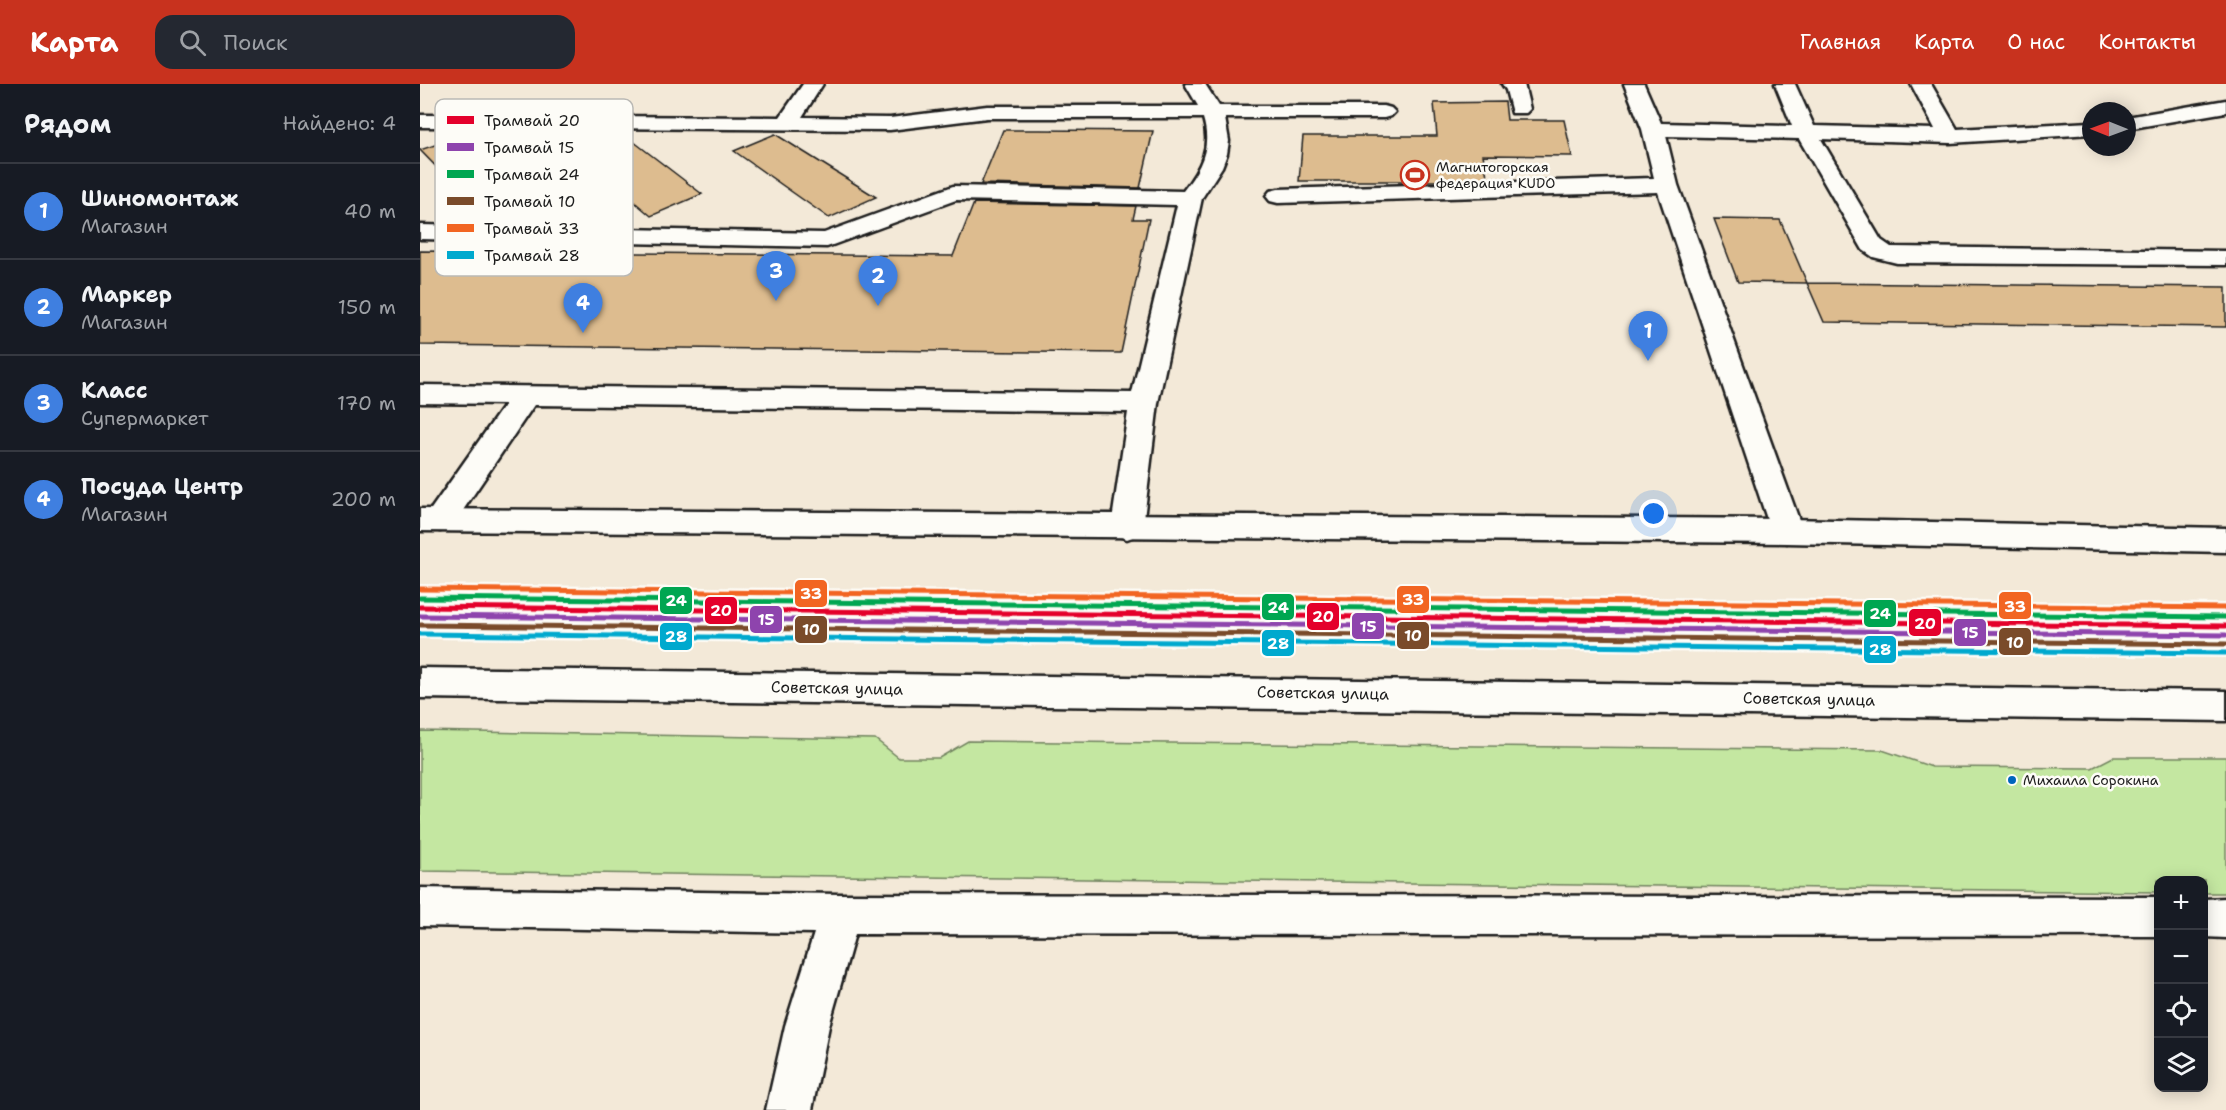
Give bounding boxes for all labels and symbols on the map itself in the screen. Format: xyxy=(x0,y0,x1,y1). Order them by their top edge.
legend xyxy=(435,99,633,276)
north arrow xyxy=(2082,102,2136,156)
text: Трамвай 20 xyxy=(484,110,580,131)
text: Трамвай 15 xyxy=(484,137,574,158)
place label: Магнитогорская федерация KUDO xyxy=(1436,158,1555,192)
sports icon: Магнитогорская федерация KUDO xyxy=(1399,159,1431,191)
text: Трамвай 24 xyxy=(484,164,579,185)
text: Трамвай 10 xyxy=(484,191,576,212)
text: Трамвай 33 xyxy=(484,218,580,239)
text: Трамвай 28 xyxy=(484,245,580,266)
pin: 3 xyxy=(756,252,796,301)
pin: 2 xyxy=(858,256,898,306)
pin: 4 xyxy=(564,284,602,333)
pin: 1 xyxy=(1628,312,1668,361)
your location xyxy=(1639,499,1668,528)
line badge: 33 xyxy=(794,579,828,608)
text: 33 xyxy=(800,583,822,604)
line badge: 33 xyxy=(1396,585,1430,614)
line badge: 24 xyxy=(659,586,693,615)
text: 33 xyxy=(1402,589,1424,610)
text: 24 xyxy=(665,590,687,611)
line badge: 33 xyxy=(1998,591,2032,620)
line badge: 24 xyxy=(1261,593,1295,621)
line badge: 20 xyxy=(704,596,738,625)
text: 33 xyxy=(2004,596,2026,617)
text: 24 xyxy=(1267,597,1289,618)
line badge: 24 xyxy=(1863,599,1897,628)
text: 20 xyxy=(710,600,732,621)
line badge: 20 xyxy=(1306,602,1340,631)
text: 24 xyxy=(1869,603,1891,624)
line badge: 15 xyxy=(749,605,783,634)
text: 20 xyxy=(1312,606,1334,627)
line badge: 20 xyxy=(1908,608,1942,637)
text: 15 xyxy=(757,609,775,630)
line badge: 15 xyxy=(1351,612,1385,640)
text: 20 xyxy=(1914,613,1936,634)
line badge: 10 xyxy=(794,615,828,644)
text: 15 xyxy=(1359,616,1377,637)
line badge: 15 xyxy=(1953,618,1987,647)
text: 10 xyxy=(802,619,820,640)
line badge: 10 xyxy=(1396,621,1430,650)
line badge: 28 xyxy=(659,622,693,651)
text: 15 xyxy=(1961,622,1979,643)
text: 10 xyxy=(1404,625,1422,646)
text: 28 xyxy=(665,626,687,647)
line badge: 10 xyxy=(1998,627,2032,656)
line badge: 28 xyxy=(1261,629,1295,657)
text: 10 xyxy=(2006,632,2024,653)
text: 28 xyxy=(1267,633,1289,654)
line badge: 28 xyxy=(1863,635,1897,664)
text: 28 xyxy=(1869,639,1891,660)
street label: Советская улица xyxy=(771,676,903,700)
street label: Советская улица xyxy=(1257,681,1389,705)
street label: Советская улица xyxy=(1743,687,1875,711)
place label: Михаила Сорокина xyxy=(2023,771,2159,789)
marker: Михаила Сорокина xyxy=(2006,774,2018,786)

